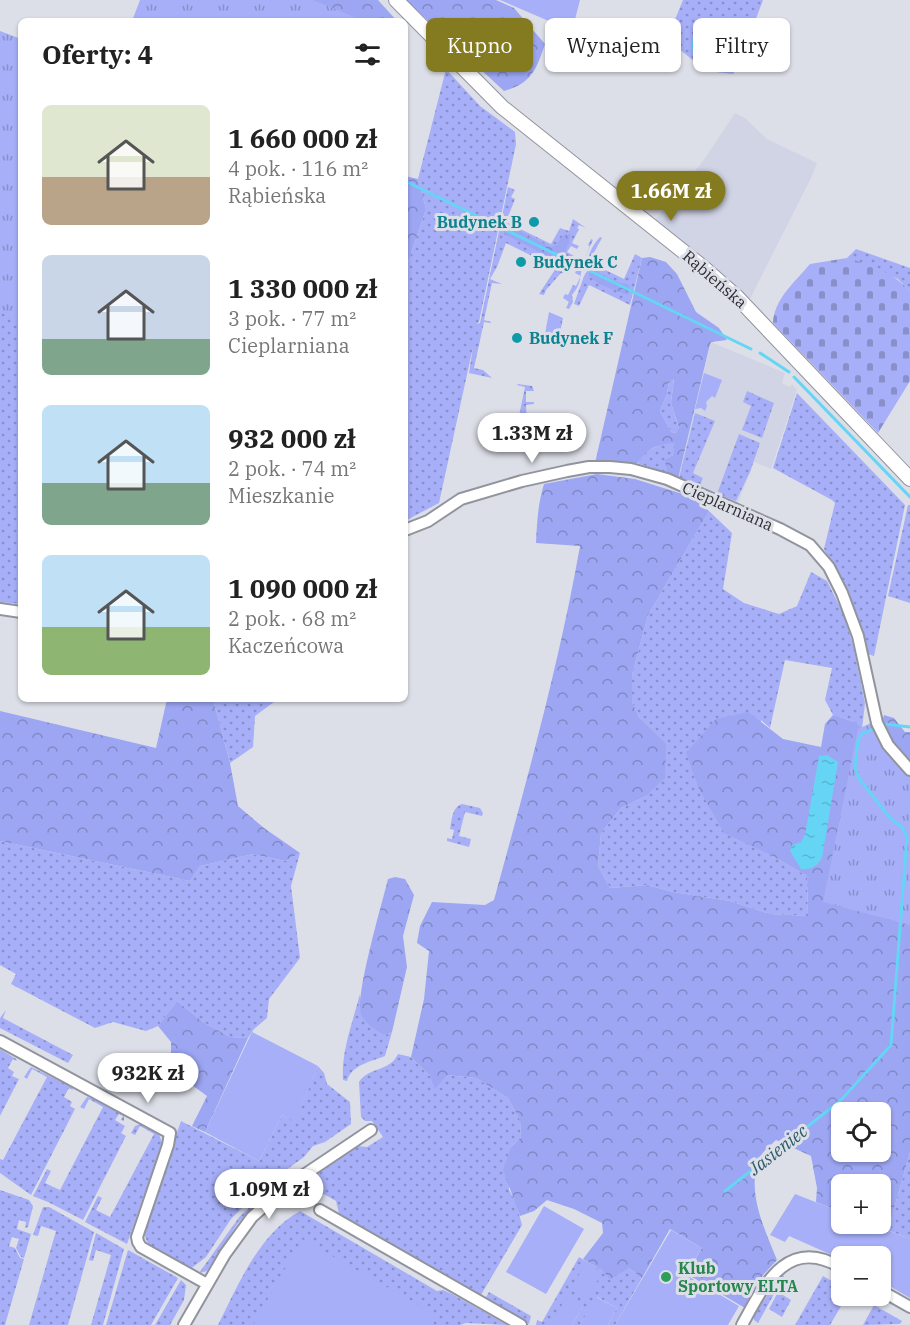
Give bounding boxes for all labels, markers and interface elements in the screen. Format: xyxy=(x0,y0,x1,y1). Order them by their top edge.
chip: Kupno xyxy=(426,18,533,72)
chip: Wynajem xyxy=(545,18,681,72)
chip: Filtry xyxy=(693,18,790,72)
text: Oferty: 4 xyxy=(42,37,153,71)
icon: filters xyxy=(351,38,384,71)
text: 1 660 000 zł xyxy=(228,121,377,155)
icon: home xyxy=(90,129,162,201)
text: 4 pok. · 116 m² xyxy=(228,155,368,182)
pin: 1.66M zł xyxy=(609,171,733,222)
text: 1.66M zł xyxy=(630,177,712,204)
text: Rąbieńska xyxy=(228,182,326,209)
place label: Budynek B xyxy=(437,212,522,232)
marker: Budynek B xyxy=(527,215,541,229)
street label: Rąbieńska xyxy=(679,246,751,313)
place label: Budynek C xyxy=(533,252,618,272)
marker: Budynek C xyxy=(514,255,528,269)
text: 1 330 000 zł xyxy=(228,271,377,305)
icon: home xyxy=(90,279,162,351)
text: 3 pok. · 77 m² xyxy=(228,305,356,332)
place label: Budynek F xyxy=(529,328,613,348)
marker: Budynek F xyxy=(510,331,524,345)
text: Cieplarniana xyxy=(228,332,350,359)
pin: 1.33M zł xyxy=(470,413,594,464)
text: 1.33M zł xyxy=(491,419,573,446)
text: 932 000 zł xyxy=(228,421,356,455)
icon: home xyxy=(90,429,162,501)
text: 2 pok. · 74 m² xyxy=(228,455,356,482)
street label: Cieplarniana xyxy=(679,477,777,535)
text: Mieszkanie xyxy=(228,482,334,509)
text: 1 090 000 zł xyxy=(228,571,377,605)
icon: home xyxy=(90,579,162,651)
text: 2 pok. · 68 m² xyxy=(228,605,356,632)
text: Kaczeńcowa xyxy=(228,632,344,659)
pin: 932K zł xyxy=(93,1053,203,1104)
text: 932K zł xyxy=(112,1059,184,1086)
map controls xyxy=(831,1102,891,1306)
button: locate xyxy=(831,1102,891,1162)
water label: Jasieniec xyxy=(743,1119,812,1181)
pin: 1.09M zł xyxy=(207,1169,331,1220)
button: + xyxy=(831,1174,891,1234)
text: 1.09M zł xyxy=(228,1175,310,1202)
button: − xyxy=(831,1246,891,1306)
place label: Klub Sportowy ELTA xyxy=(678,1258,798,1296)
marker: Klub Sportowy ELTA xyxy=(659,1270,673,1284)

